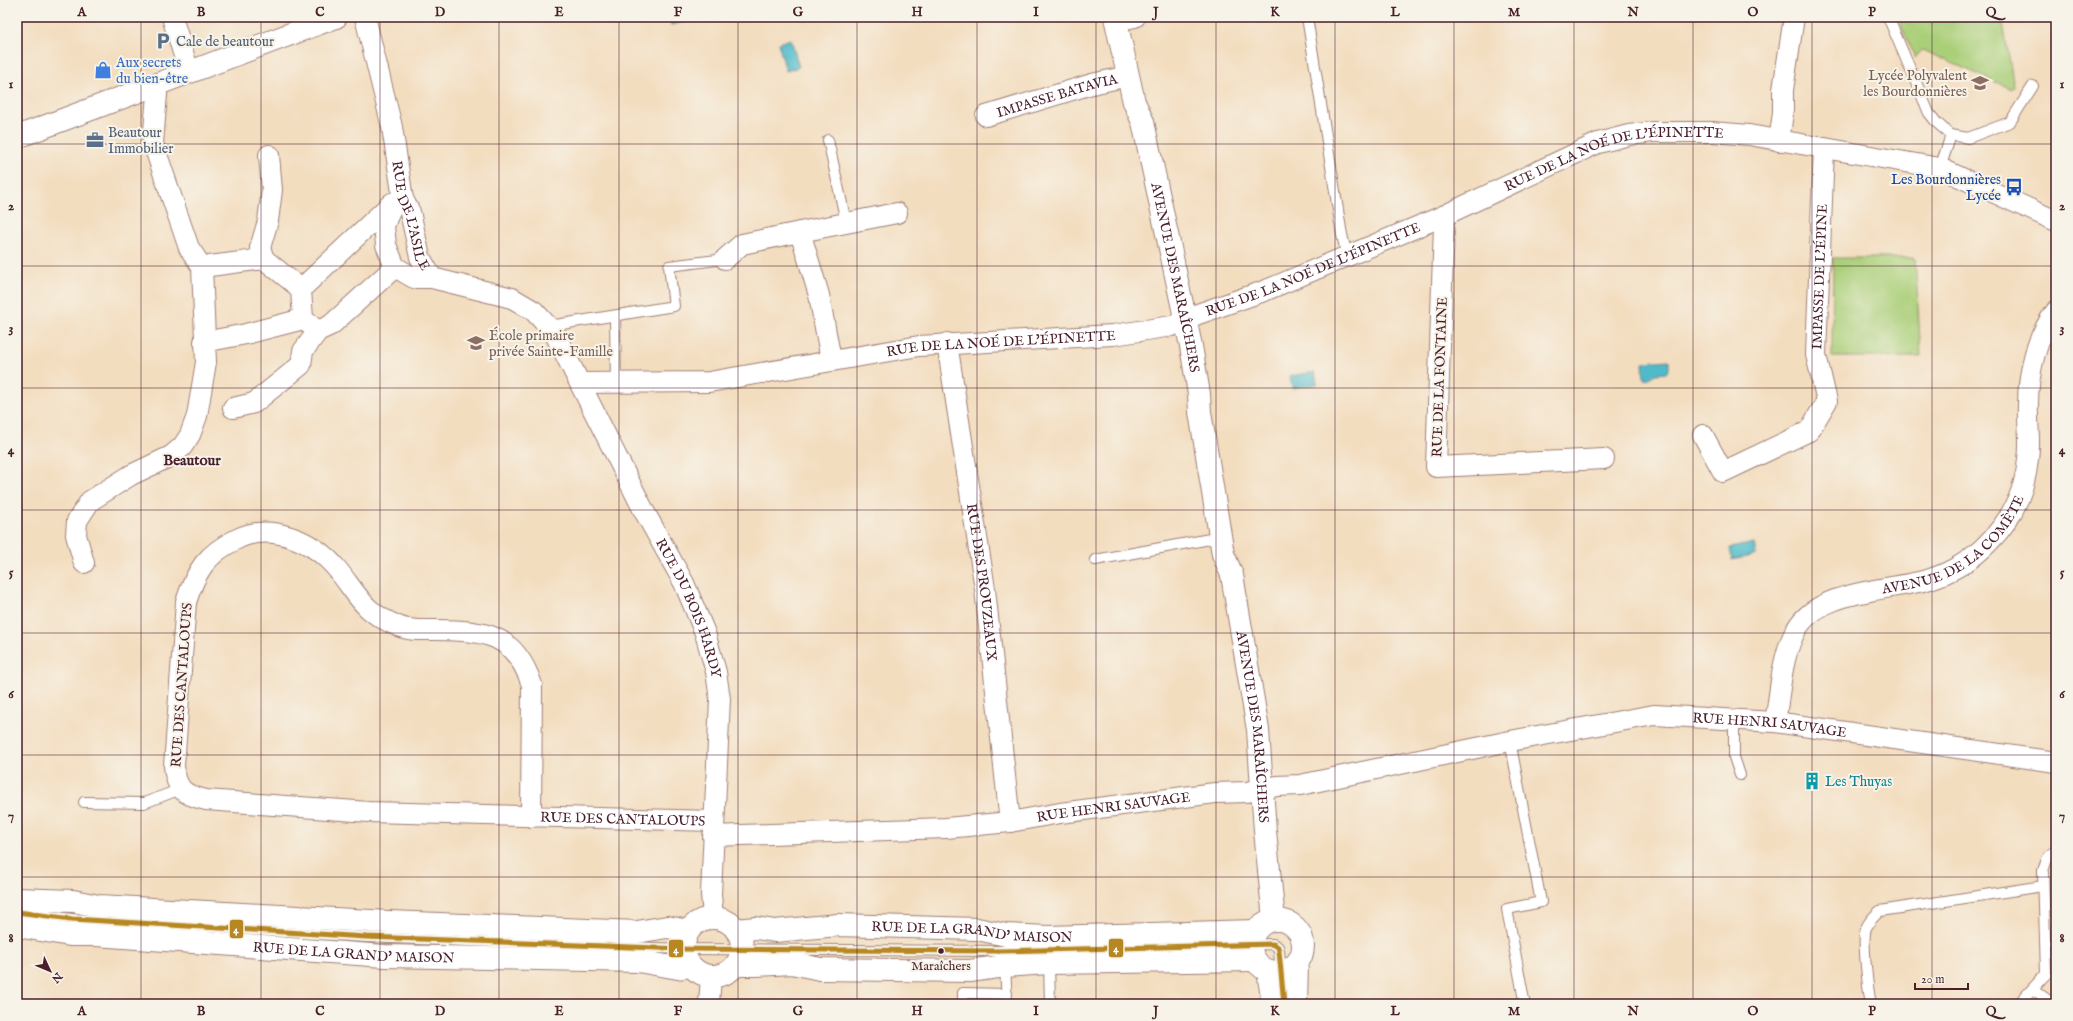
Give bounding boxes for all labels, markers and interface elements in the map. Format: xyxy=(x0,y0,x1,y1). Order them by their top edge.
text: A xyxy=(77,4,88,21)
text: B xyxy=(197,4,206,21)
text: C xyxy=(315,4,325,21)
text: D xyxy=(435,4,446,21)
text: E xyxy=(554,4,564,21)
text: F xyxy=(674,4,683,21)
text: G xyxy=(793,4,804,21)
text: H xyxy=(911,4,923,21)
text: I xyxy=(1033,4,1039,21)
text: J xyxy=(1151,4,1159,21)
text: K xyxy=(1270,4,1280,21)
text: L xyxy=(1389,4,1400,21)
text: M xyxy=(1508,4,1521,21)
text: N xyxy=(1626,4,1639,21)
text: O xyxy=(1748,4,1759,21)
text: P xyxy=(1868,4,1876,21)
text: Q xyxy=(1986,4,2006,21)
parking icon: Cale de beautour xyxy=(153,31,173,51)
place label: Cale de beautour xyxy=(176,33,274,51)
place label: Aux secrets du bien-être xyxy=(115,54,189,88)
shop icon: Aux secrets du bien-être xyxy=(93,60,113,80)
place label: Lycée Polyvalent les Bourdonnières xyxy=(1863,67,1967,101)
street label: IMPASSE BATAVIA xyxy=(995,70,1120,122)
school or university icon: Lycée Polyvalent les Bourdonnières xyxy=(1970,73,1990,93)
text: 1 xyxy=(9,76,14,93)
text: 1 xyxy=(2060,76,2065,93)
street label: RUE DE LA NOÉ DE L'ÉPINETTE xyxy=(1501,122,1725,196)
place label: Beautour Immobilier xyxy=(108,124,173,158)
office icon: Beautour Immobilier xyxy=(85,130,105,150)
street label: RUE DE L'ASILE xyxy=(387,159,434,274)
place label: Les Bourdonnières Lycée xyxy=(1891,171,2002,205)
bus stop icon: Les Bourdonnières Lycée xyxy=(2004,177,2024,197)
street label: AVENUE DES MARAÎCHERS xyxy=(1146,180,1203,374)
text: 2 xyxy=(8,198,14,215)
text: 2 xyxy=(2059,198,2065,215)
street label: IMPASSE DE L'ÉPINE xyxy=(1808,203,1832,350)
street label: RUE DE LA NOÉ DE L'ÉPINETTE xyxy=(1203,218,1423,321)
street label: RUE DE LA FONTAINE xyxy=(1428,296,1452,458)
text: 3 xyxy=(9,320,14,337)
text: 3 xyxy=(2060,320,2065,337)
place label: École primaire privée Sainte-Famille xyxy=(489,326,613,361)
street label: RUE DE LA NOÉ DE L'ÉPINETTE xyxy=(885,327,1116,361)
school or university icon: École primaire privée Sainte-Famille xyxy=(466,333,486,353)
text: 4 xyxy=(8,442,15,459)
text: 4 xyxy=(2059,442,2066,459)
district label: Beautour xyxy=(163,451,221,470)
street label: AVENUE DE LA COMÈTE xyxy=(1880,492,2029,599)
street label: RUE DES PROUZEAUX xyxy=(962,502,1001,663)
street label: RUE DU BOIS HARDY xyxy=(651,535,725,680)
text: 5 xyxy=(9,564,14,581)
text: 5 xyxy=(2060,564,2065,581)
street label: RUE DES CANTALOUPS xyxy=(167,602,197,768)
street label: AVENUE DES MARAÎCHERS xyxy=(1231,629,1272,824)
text: 6 xyxy=(8,686,14,703)
text: 6 xyxy=(2059,686,2065,703)
street label: RUE HENRI SAUVAGE xyxy=(1692,709,1848,742)
building icon: Les Thuyas xyxy=(1802,771,1822,791)
place label: Les Thuyas xyxy=(1825,773,1892,791)
street label: RUE HENRI SAUVAGE xyxy=(1035,788,1192,827)
text: 7 xyxy=(8,808,14,825)
street label: RUE DES CANTALOUPS xyxy=(540,808,706,831)
text: 7 xyxy=(2059,808,2065,825)
street label: RUE DE LA GRAND' MAISON xyxy=(871,918,1073,947)
line badge: 4 xyxy=(229,919,244,939)
text: 4 xyxy=(232,923,239,937)
text: 8 xyxy=(8,930,14,947)
text: 8 xyxy=(2059,930,2065,947)
street label: RUE DE LA GRAND' MAISON xyxy=(252,938,455,967)
line badge: 4 xyxy=(1108,938,1124,958)
line badge: 4 xyxy=(668,939,684,958)
text: 4 xyxy=(1112,942,1119,956)
text: 4 xyxy=(672,943,679,957)
marker: Maraîchers xyxy=(936,946,946,956)
north arrow xyxy=(30,951,70,991)
place label: Maraîchers xyxy=(911,958,971,975)
scale bar xyxy=(1915,965,1968,991)
text: N xyxy=(48,968,66,986)
text: 20 m xyxy=(1921,972,1944,987)
text: A xyxy=(77,1003,88,1020)
text: B xyxy=(197,1003,206,1020)
text: C xyxy=(315,1003,325,1020)
text: D xyxy=(435,1003,446,1020)
text: E xyxy=(554,1003,564,1020)
text: F xyxy=(674,1003,683,1020)
text: G xyxy=(793,1003,804,1020)
text: H xyxy=(911,1003,923,1020)
text: I xyxy=(1033,1003,1039,1020)
text: J xyxy=(1151,1003,1159,1020)
text: K xyxy=(1270,1003,1280,1020)
text: L xyxy=(1389,1003,1400,1020)
text: M xyxy=(1508,1003,1521,1020)
text: N xyxy=(1626,1003,1639,1020)
text: O xyxy=(1748,1003,1759,1020)
text: P xyxy=(1868,1003,1876,1020)
text: Q xyxy=(1986,1003,2006,1020)

